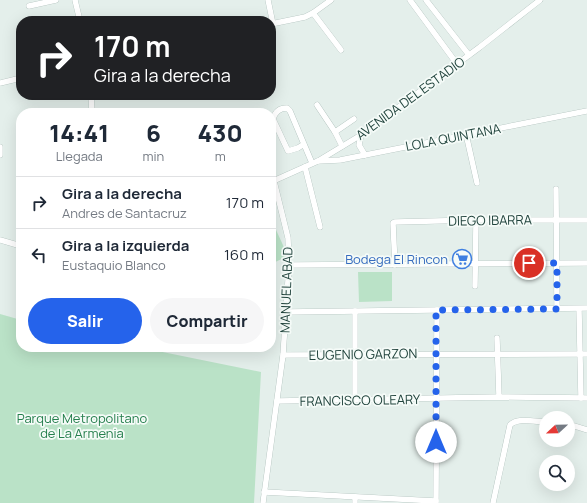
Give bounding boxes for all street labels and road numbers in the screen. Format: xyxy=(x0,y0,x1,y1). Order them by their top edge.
street label: AVENIDA DEL ESTADIO xyxy=(352,52,469,144)
street label: LOLA QUINTANA xyxy=(404,119,502,155)
street label: DIEGO IBARRA xyxy=(448,210,532,230)
street label: MANUEL ABAD xyxy=(275,246,297,333)
street label: EUGENIO GARZON xyxy=(309,344,417,364)
street label: FRANCISCO OLEARY xyxy=(300,390,421,410)

